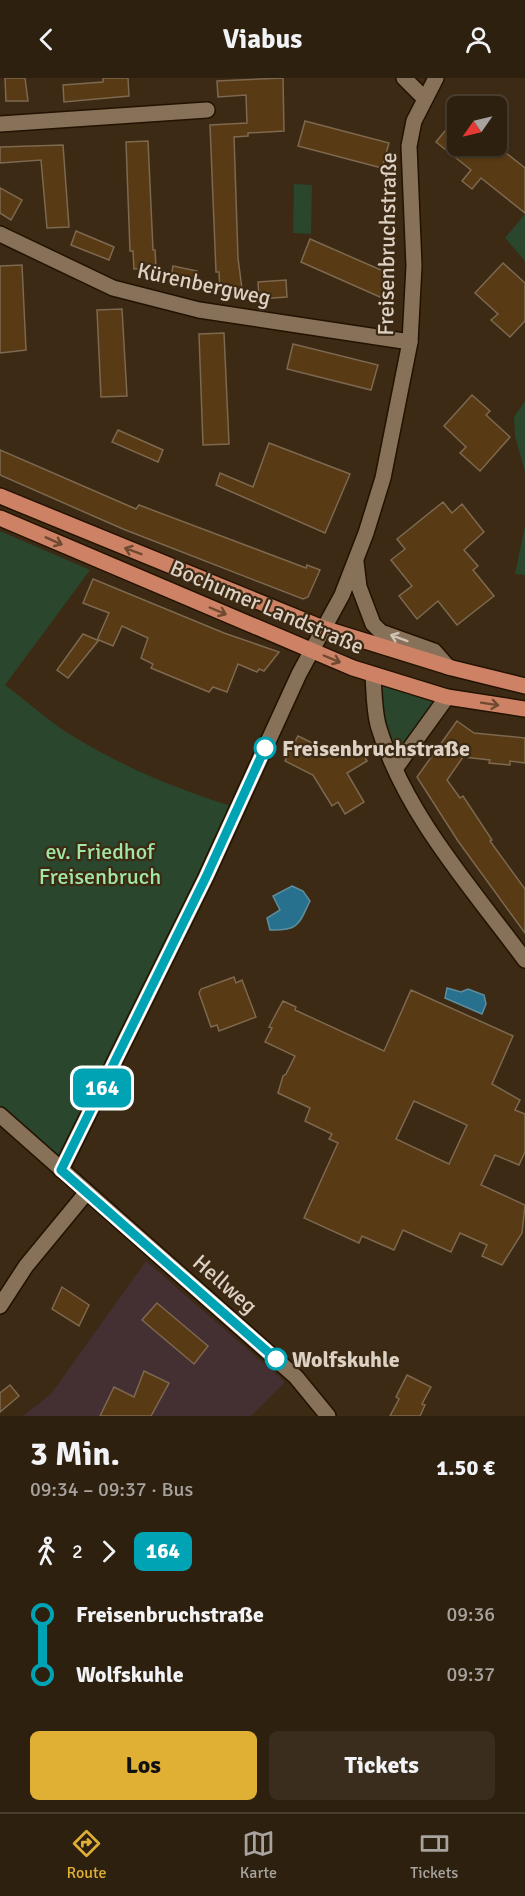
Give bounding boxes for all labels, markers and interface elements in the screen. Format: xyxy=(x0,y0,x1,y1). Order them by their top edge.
icon: back xyxy=(30,23,63,56)
text: Viabus xyxy=(223,23,302,56)
icon: person xyxy=(462,23,495,56)
north arrow xyxy=(447,96,507,156)
map controls xyxy=(447,96,507,156)
street label: Freisenbruchstraße xyxy=(372,152,402,336)
street label: Kürenbergweg xyxy=(135,257,273,311)
one-way arrow xyxy=(44,536,62,547)
one-way arrow xyxy=(124,545,142,556)
street label: Bochumer Landstraße xyxy=(166,554,368,660)
one-way arrow xyxy=(208,606,227,617)
one-way arrow xyxy=(390,632,409,643)
one-way arrow xyxy=(322,654,341,665)
one-way arrow xyxy=(480,698,500,709)
place label: Freisenbruchstraße xyxy=(282,735,470,762)
marker: Freisenbruchstraße xyxy=(254,737,276,759)
park label: ev. Friedhof Freisenbruch xyxy=(39,838,161,890)
line badge: 164 xyxy=(68,1068,136,1108)
text: 164 xyxy=(85,1075,119,1101)
street label: Hellweg xyxy=(187,1249,263,1319)
place label: Wolfskuhle xyxy=(292,1346,400,1373)
marker: Wolfskuhle xyxy=(265,1348,287,1370)
text: 3 Min. xyxy=(30,1434,120,1475)
text: 1.50 € xyxy=(436,1454,495,1481)
text: 09:34 – 09:37 · Bus xyxy=(30,1477,193,1502)
icon: walk xyxy=(30,1535,63,1568)
icon: forward xyxy=(92,1535,125,1568)
text: 164 xyxy=(146,1538,180,1564)
text: 2 xyxy=(72,1539,83,1564)
text: Freisenbruchstraße xyxy=(76,1601,264,1628)
text: 09:36 xyxy=(446,1602,495,1627)
text: Wolfskuhle xyxy=(76,1661,184,1688)
text: 09:37 xyxy=(446,1662,495,1687)
button: Los xyxy=(30,1731,257,1800)
button: Tickets xyxy=(269,1731,495,1800)
tab: Route xyxy=(67,1827,107,1883)
tab: Karte xyxy=(240,1827,277,1883)
tab: Tickets xyxy=(410,1827,458,1883)

